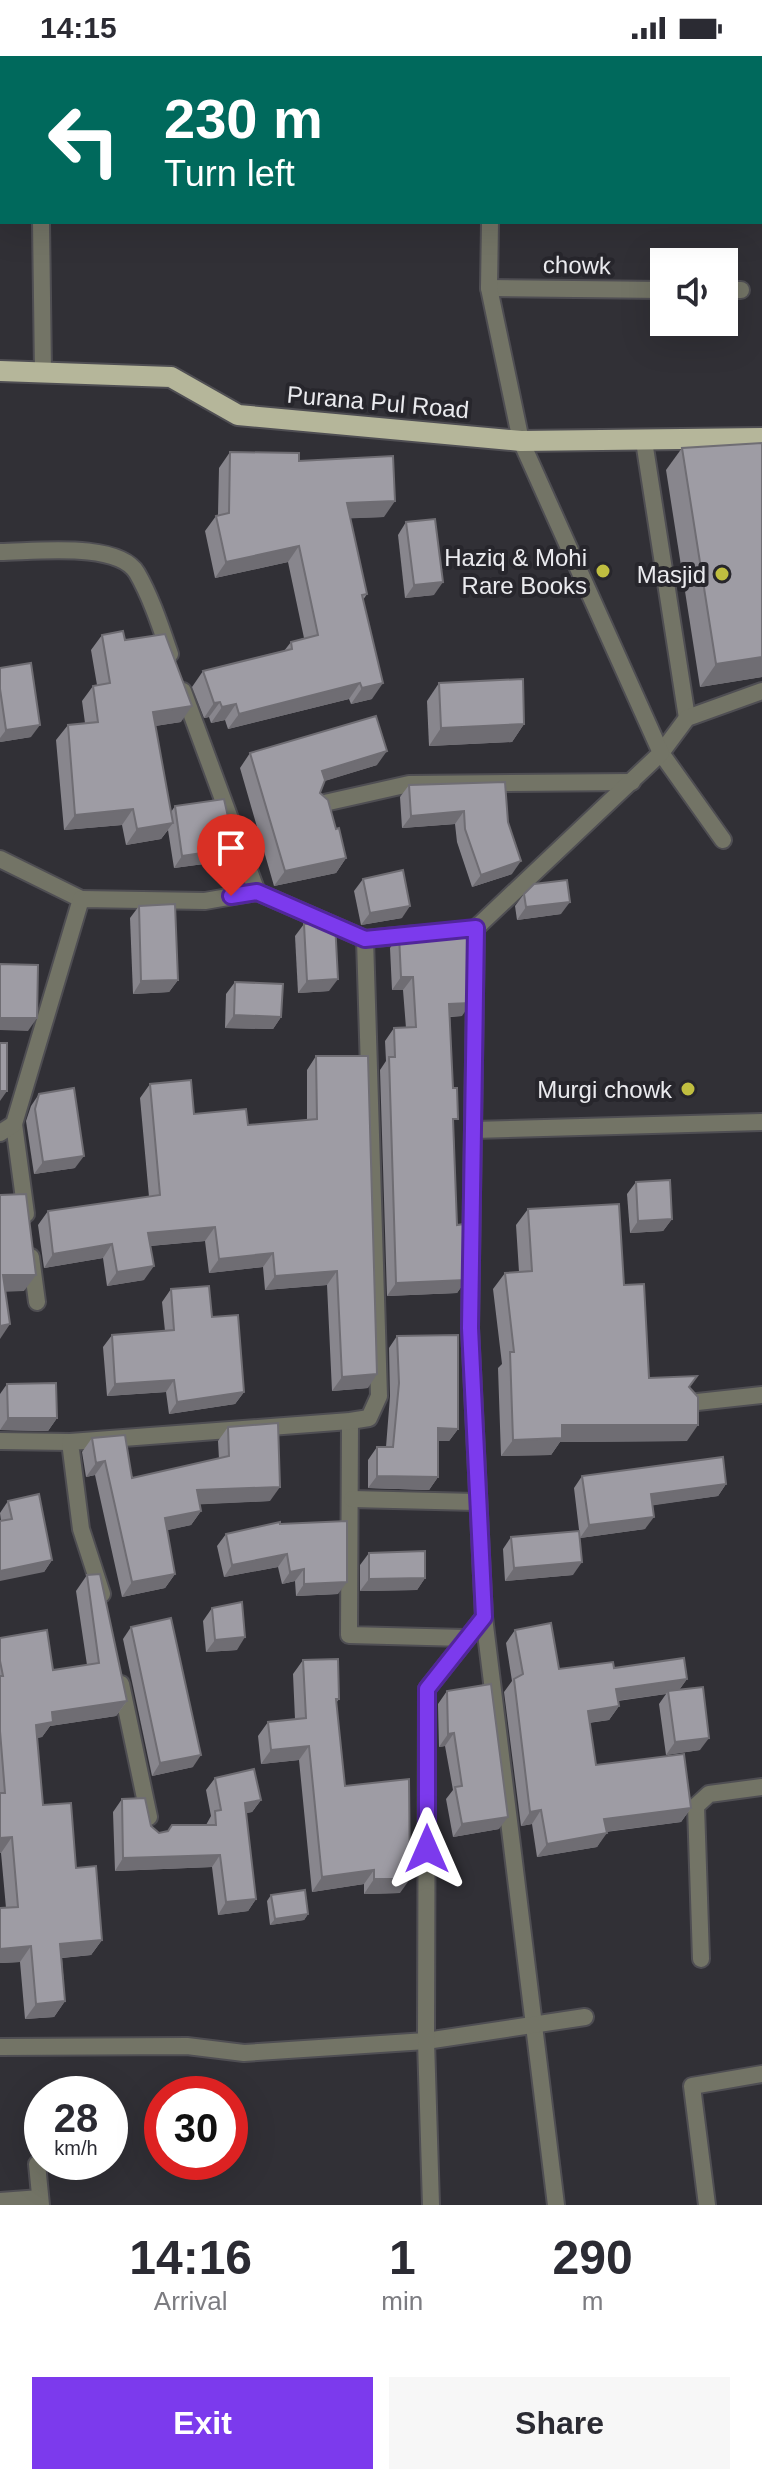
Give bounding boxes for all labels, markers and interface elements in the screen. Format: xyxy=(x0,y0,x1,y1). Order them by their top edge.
text: 14:15 xyxy=(40,11,117,44)
text: 230 m xyxy=(164,87,323,150)
icon: left xyxy=(32,88,136,192)
text: Turn left xyxy=(164,153,295,194)
map controls xyxy=(650,248,738,336)
button: sound xyxy=(650,248,738,336)
street label: chowk xyxy=(543,251,612,279)
street label: Purana Pul Road xyxy=(286,381,470,423)
place label: Haziq & Mohi Rare Books xyxy=(444,544,587,599)
place label: Masjid xyxy=(637,561,706,588)
marker: Haziq & Mohi Rare Books xyxy=(594,562,612,580)
marker: Masjid xyxy=(713,565,731,583)
pin xyxy=(197,814,265,896)
icon: arrive xyxy=(209,826,253,870)
place label: Murgi chowk xyxy=(537,1076,673,1103)
marker: Murgi chowk xyxy=(679,1080,697,1098)
position arrow xyxy=(385,1807,469,1891)
speed limit sign: 30 xyxy=(144,2076,248,2180)
text: 28 xyxy=(54,2096,98,2140)
text: km/h xyxy=(54,2137,98,2159)
text: 14:16 xyxy=(129,2231,252,2284)
text: 1 xyxy=(389,2231,416,2284)
text: 290 xyxy=(553,2231,633,2284)
text: Arrival xyxy=(154,2286,228,2316)
text: min xyxy=(381,2286,423,2316)
text: m xyxy=(582,2286,603,2316)
button: Exit xyxy=(32,2377,373,2469)
button: Share xyxy=(389,2377,730,2469)

